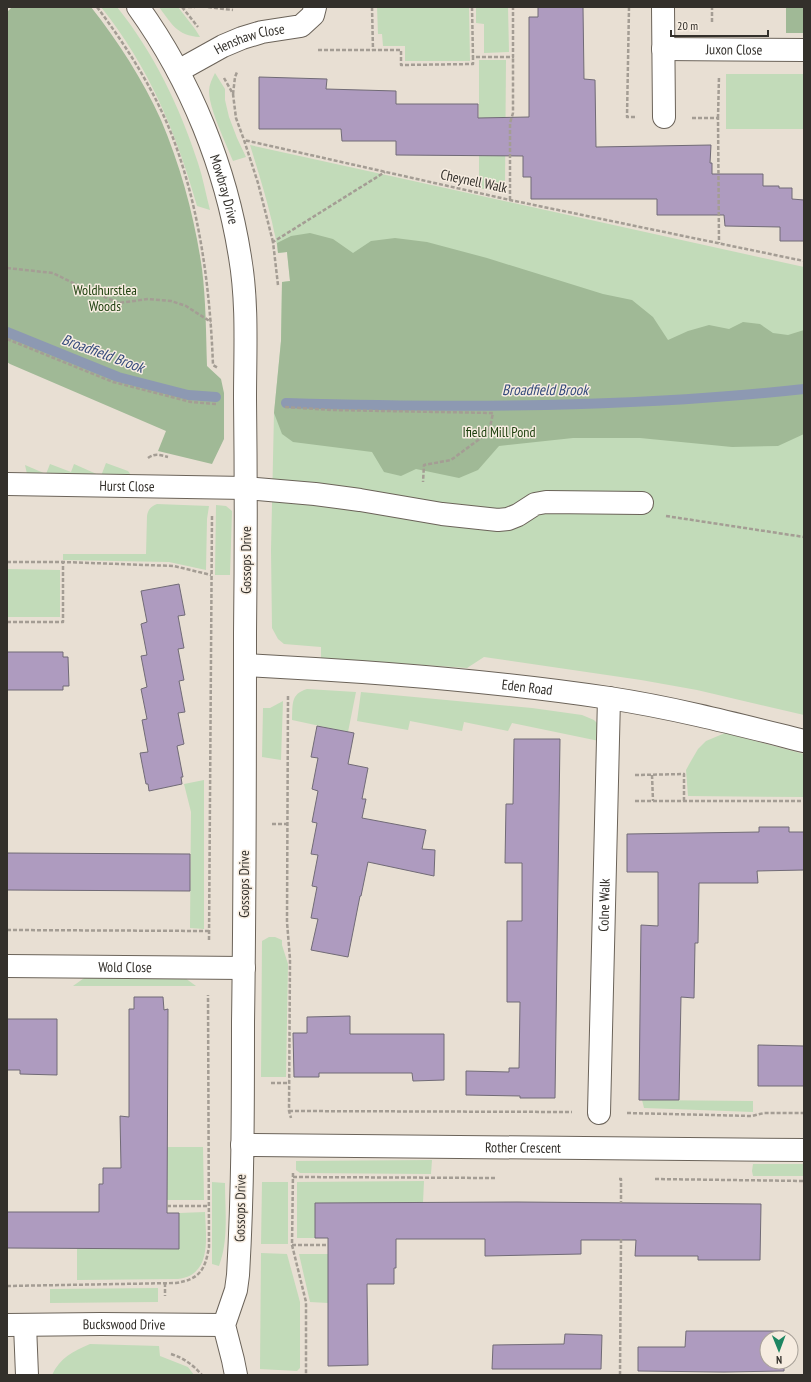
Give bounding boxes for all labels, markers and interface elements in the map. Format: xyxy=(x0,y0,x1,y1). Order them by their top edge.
scale bar xyxy=(671,12,768,38)
text: 20 m xyxy=(677,18,698,33)
street label: Henshaw Close xyxy=(211,20,286,58)
street label: Juxon Close xyxy=(705,40,762,59)
street label: Mowbray Drive xyxy=(206,152,243,226)
street label: Cheynell Walk xyxy=(439,165,510,197)
park label: Woldhurstlea Woods xyxy=(73,281,137,315)
water label: Broadfield Brook xyxy=(59,329,149,377)
water label: Broadfield Brook xyxy=(502,380,590,399)
park label: Ifield Mill Pond xyxy=(462,423,536,441)
street label: Hurst Close xyxy=(99,477,155,495)
street label: Gossops Drive xyxy=(237,526,255,594)
street label: Eden Road xyxy=(501,675,553,699)
street label: Gossops Drive xyxy=(235,850,253,918)
street label: Colne Walk xyxy=(594,878,614,932)
street label: Wold Close xyxy=(98,958,152,976)
street label: Rother Crescent xyxy=(485,1138,561,1157)
street label: Gossops Drive xyxy=(230,1174,250,1242)
street label: Buckswood Drive xyxy=(83,1315,166,1334)
north arrow xyxy=(759,1330,799,1370)
text: N xyxy=(776,1353,782,1367)

